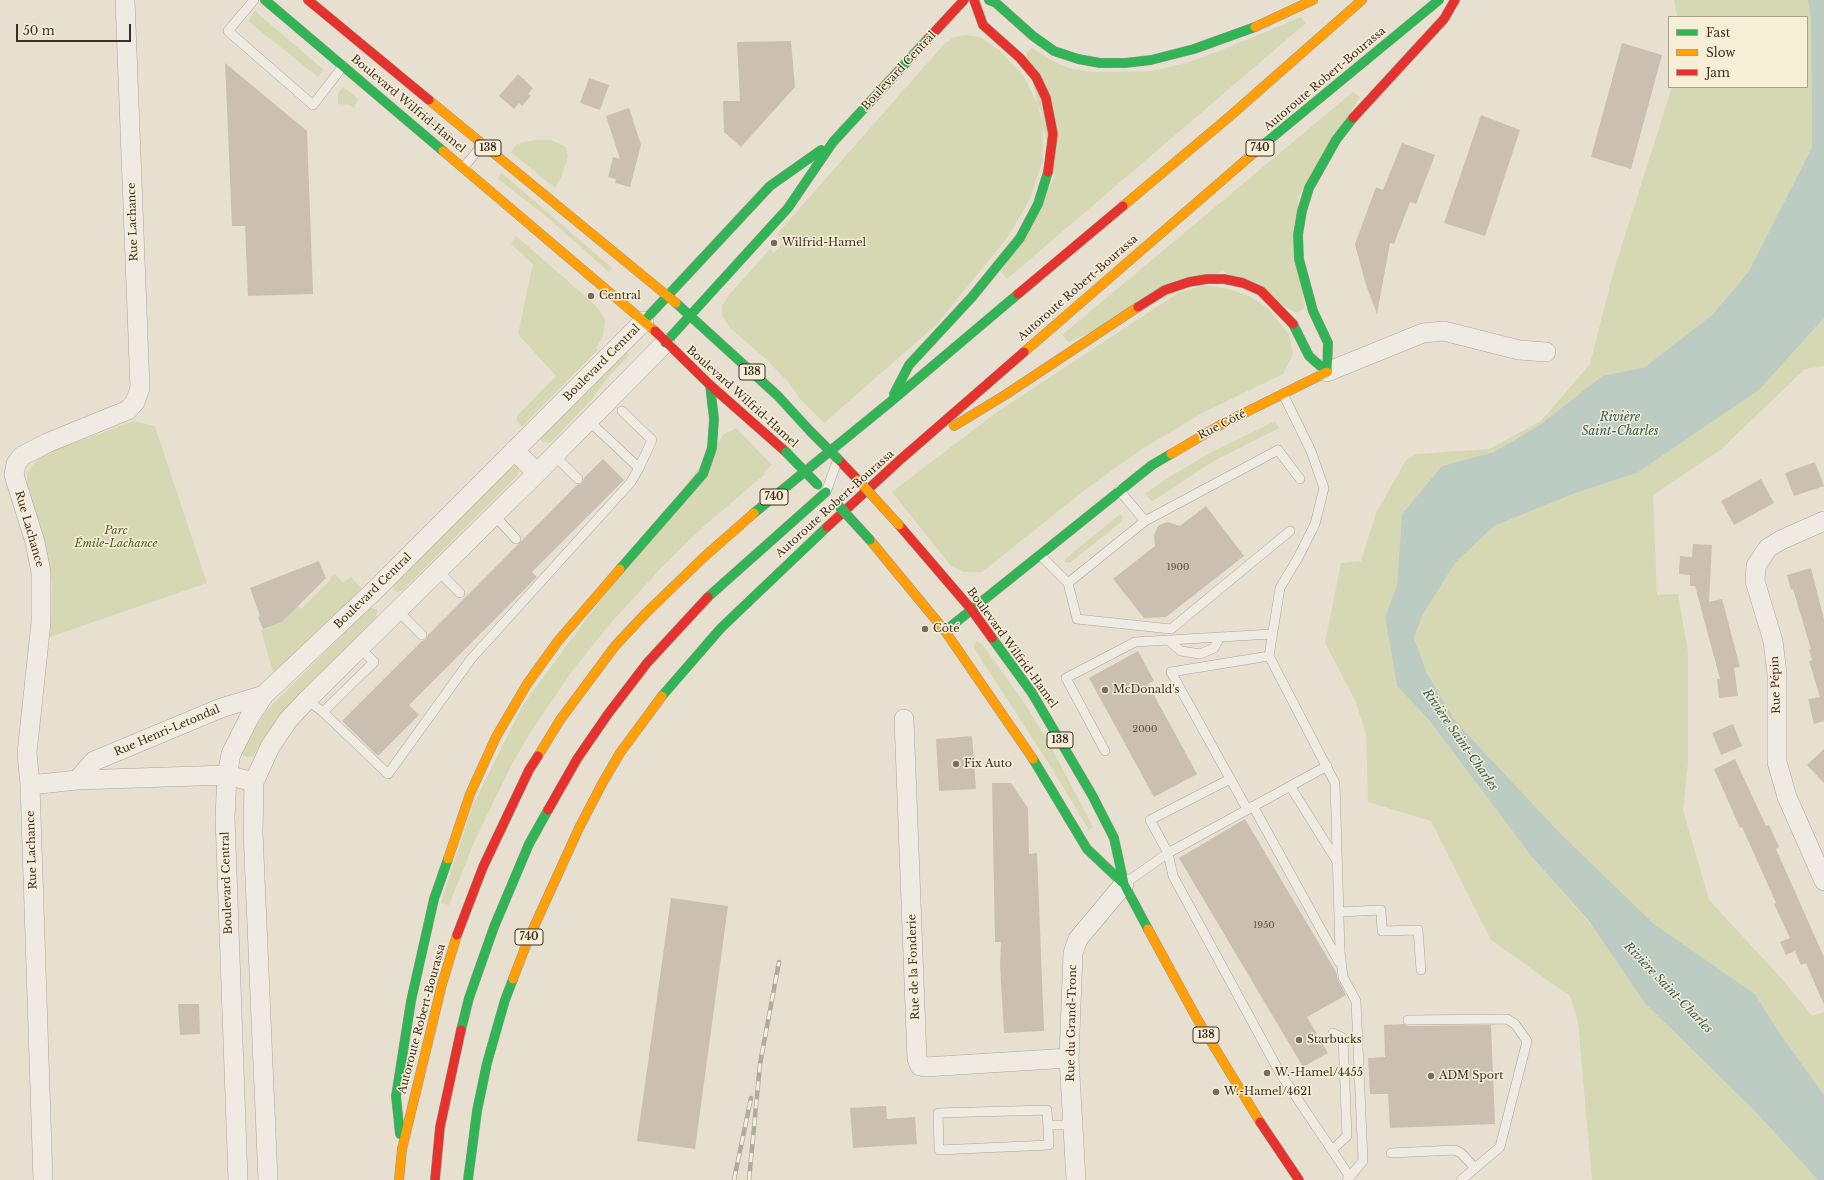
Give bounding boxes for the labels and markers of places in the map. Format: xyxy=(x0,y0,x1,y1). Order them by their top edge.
place label: Wilfrid-Hamel xyxy=(782,236,866,250)
marker: Wilfrid-Hamel xyxy=(769,238,779,248)
place label: Central xyxy=(599,289,641,303)
marker: Central xyxy=(586,291,596,301)
place label: Côté xyxy=(933,622,959,636)
marker: Côté xyxy=(920,624,930,634)
place label: McDonald's xyxy=(1113,683,1179,697)
marker: McDonald's xyxy=(1100,685,1110,695)
place label: Fix Auto xyxy=(964,757,1012,771)
marker: Fix Auto xyxy=(951,759,961,769)
place label: Starbucks xyxy=(1307,1033,1362,1047)
marker: Starbucks xyxy=(1294,1035,1304,1045)
place label: W.-Hamel/4455 xyxy=(1275,1066,1363,1080)
marker: W.-Hamel/4455 xyxy=(1262,1068,1272,1078)
place label: ADM Sport xyxy=(1439,1069,1503,1083)
marker: ADM Sport xyxy=(1426,1071,1436,1081)
place label: W.-Hamel/4621 xyxy=(1224,1085,1312,1099)
marker: W.-Hamel/4621 xyxy=(1211,1087,1221,1097)

